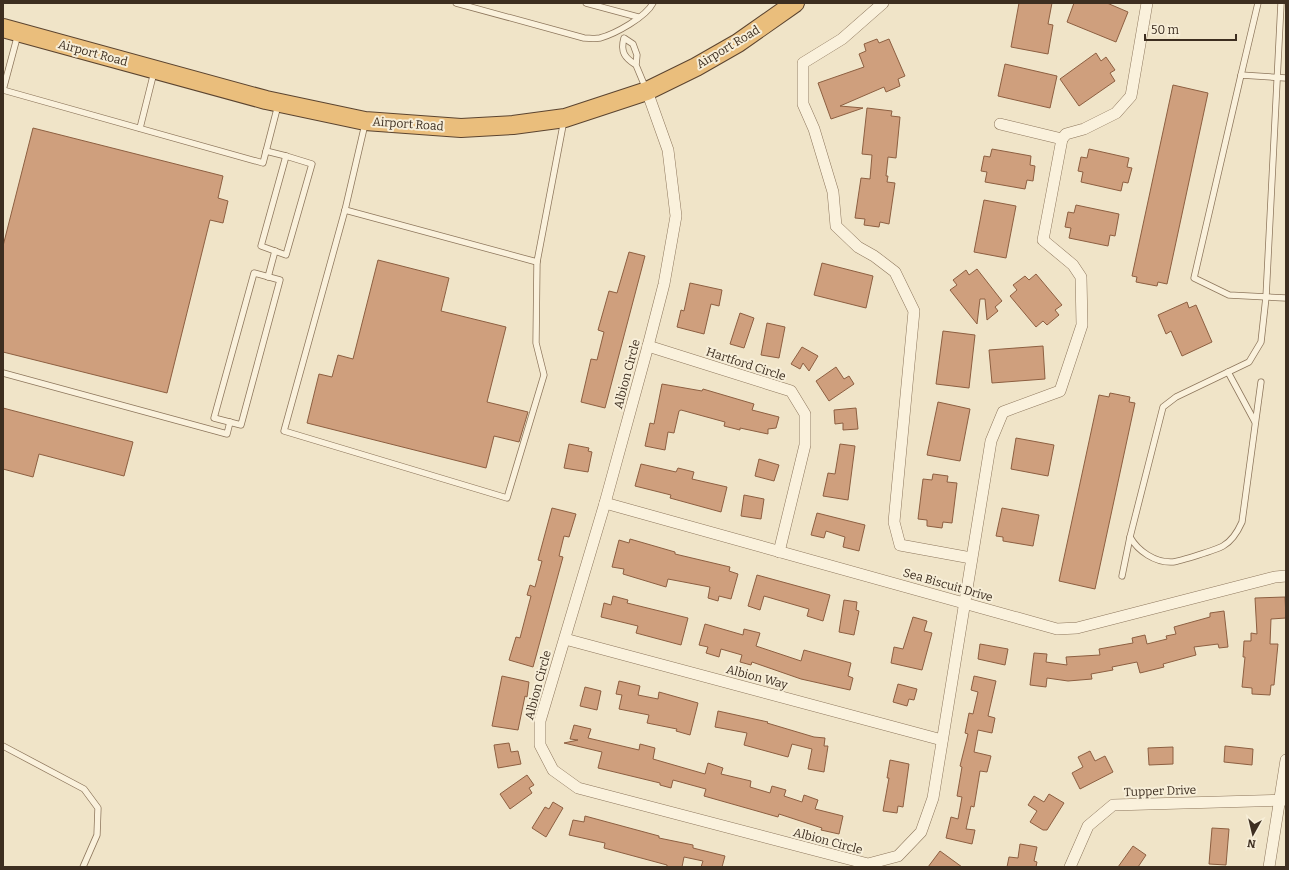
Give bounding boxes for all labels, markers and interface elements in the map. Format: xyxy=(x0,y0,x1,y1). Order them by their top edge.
scale bar xyxy=(1145,16,1236,42)
street label: Airport Road xyxy=(694,23,762,71)
text: 50 m xyxy=(1151,23,1180,37)
street label: Airport Road xyxy=(57,37,129,69)
street label: Airport Road xyxy=(372,115,444,133)
street label: Albion Circle xyxy=(611,338,643,410)
street label: Hartford Circle xyxy=(704,345,788,383)
street label: Sea Biscuit Drive xyxy=(902,565,994,605)
street label: Albion Circle xyxy=(522,649,554,721)
street label: Albion Way xyxy=(725,662,790,692)
street label: Tupper Drive xyxy=(1124,783,1196,799)
north arrow xyxy=(1233,814,1273,854)
street label: Albion Circle xyxy=(792,825,864,857)
text: N xyxy=(1246,836,1257,850)

